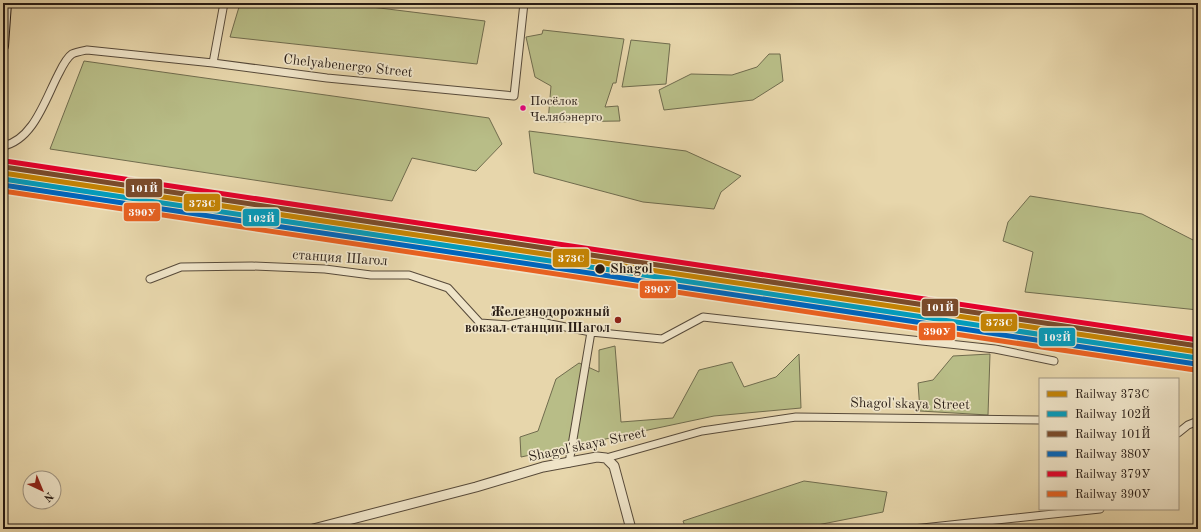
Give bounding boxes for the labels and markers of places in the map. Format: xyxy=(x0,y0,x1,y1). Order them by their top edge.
place label: Посёлок Челябэнерго xyxy=(530,95,602,124)
marker: Посёлок Челябэнерго xyxy=(518,103,528,113)
marker: Shagol xyxy=(593,262,607,276)
place label: Shagol xyxy=(610,262,653,276)
place label: Железнодорожный вокзал станции Шагол xyxy=(465,305,610,335)
marker: Железнодорожный вокзал станции Шагол xyxy=(613,315,623,325)

